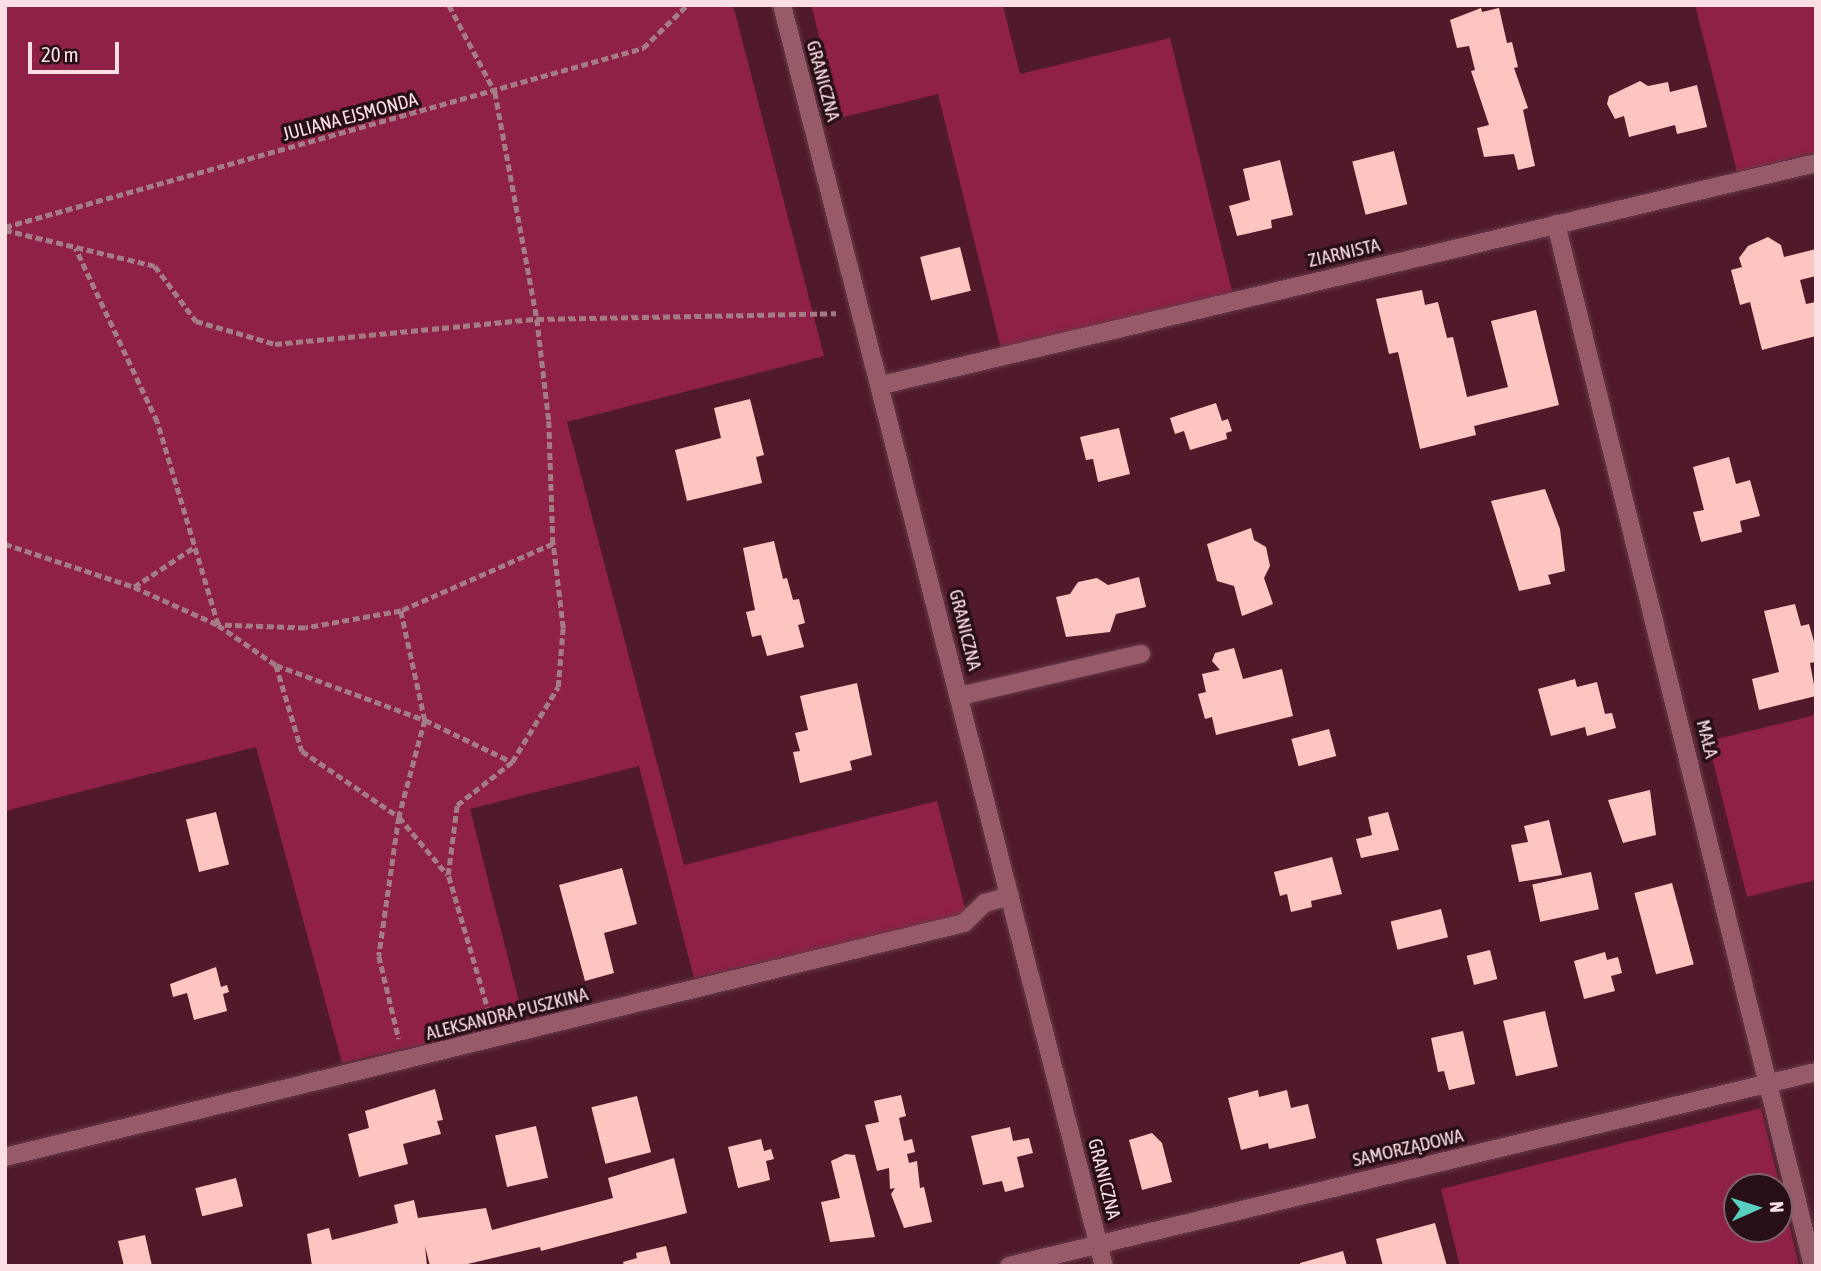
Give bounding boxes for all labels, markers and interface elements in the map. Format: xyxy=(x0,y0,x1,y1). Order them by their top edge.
scale bar xyxy=(32,28,122,72)
street label: GRANICZNA xyxy=(801,38,845,124)
text: 20 m xyxy=(41,42,79,66)
street label: JULIANA EJSMONDA xyxy=(280,88,420,146)
street label: ZIARNISTA xyxy=(1306,234,1382,272)
street label: GRANICZNA xyxy=(944,587,986,673)
street label: MAŁA xyxy=(1691,717,1723,761)
street label: ALEKSANDRA PUSZKINA xyxy=(424,983,590,1045)
street label: SAMORZĄDOWA xyxy=(1351,1124,1465,1172)
street label: GRANICZNA xyxy=(1083,1136,1125,1222)
north arrow xyxy=(1723,1173,1793,1243)
text: N xyxy=(1766,1201,1788,1213)

